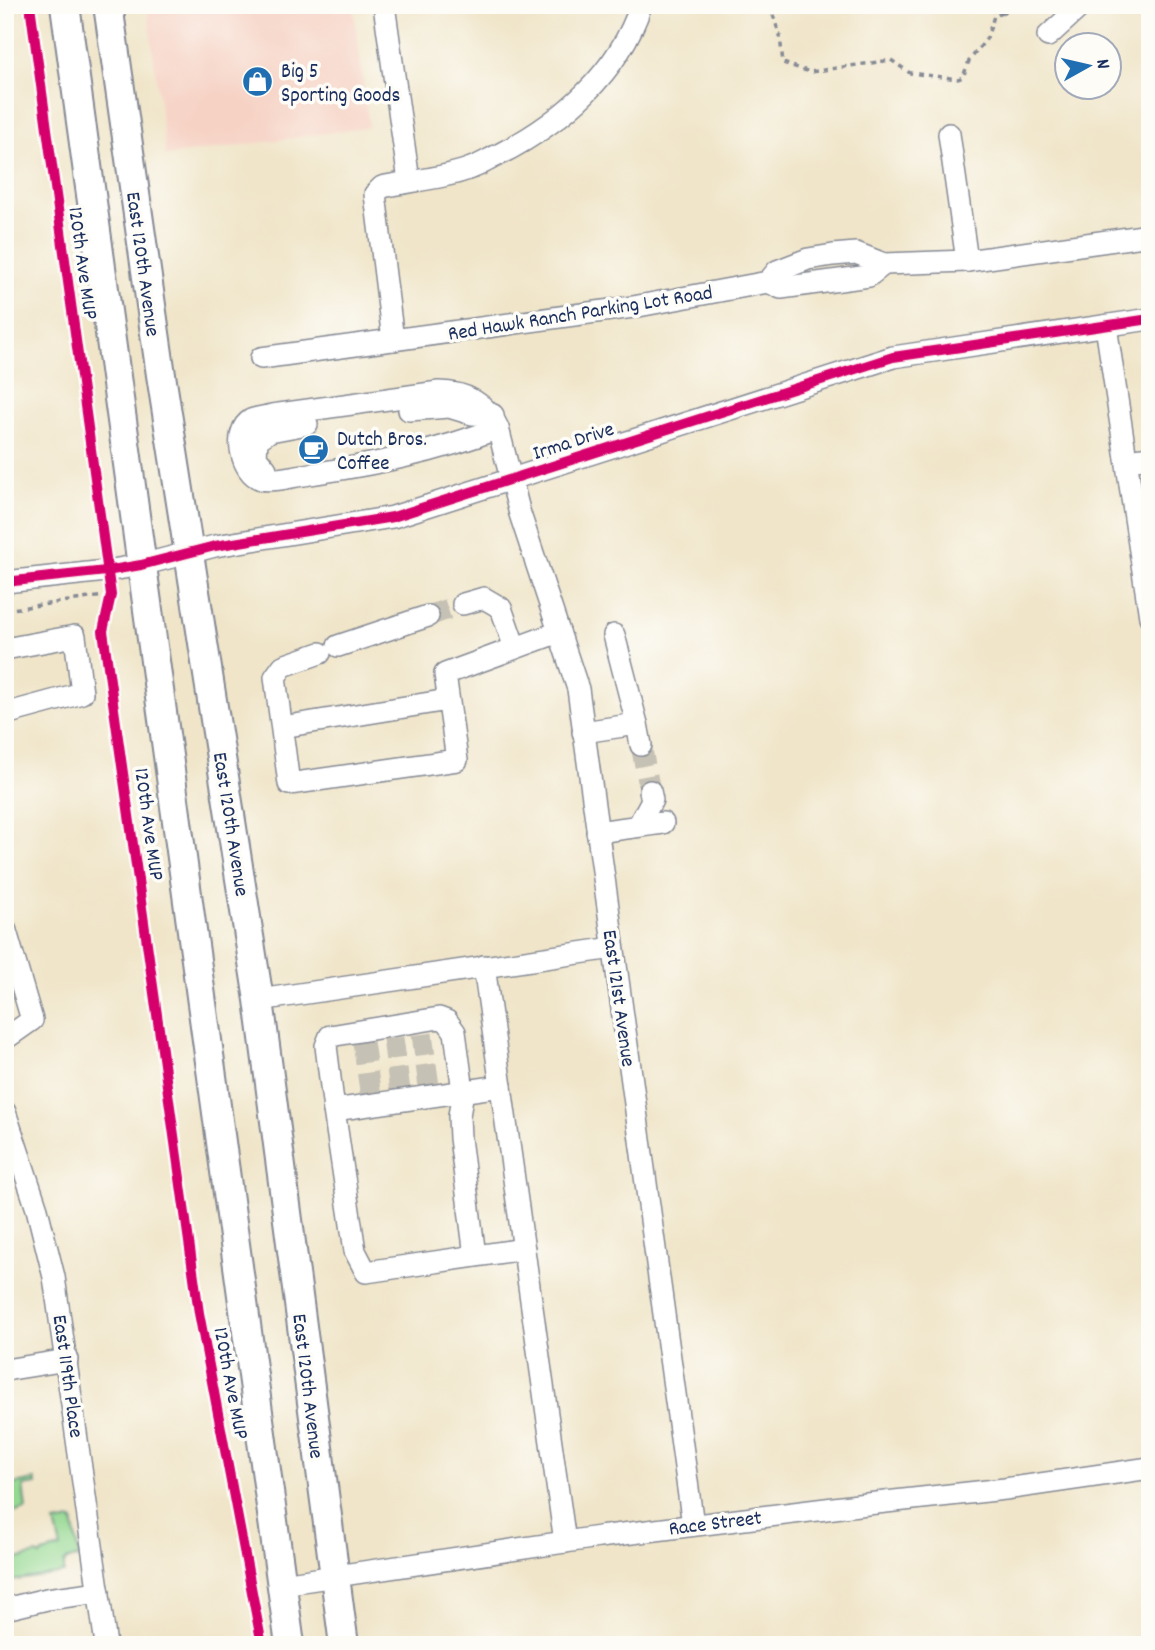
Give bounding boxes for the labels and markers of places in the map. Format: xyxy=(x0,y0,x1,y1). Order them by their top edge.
place label: Big 5 Sporting Goods xyxy=(281,58,400,112)
shop icon: Big 5 Sporting Goods xyxy=(241,65,275,99)
place label: Dutch Bros. Coffee xyxy=(337,426,427,480)
cafe icon: Dutch Bros. Coffee xyxy=(297,433,331,467)

